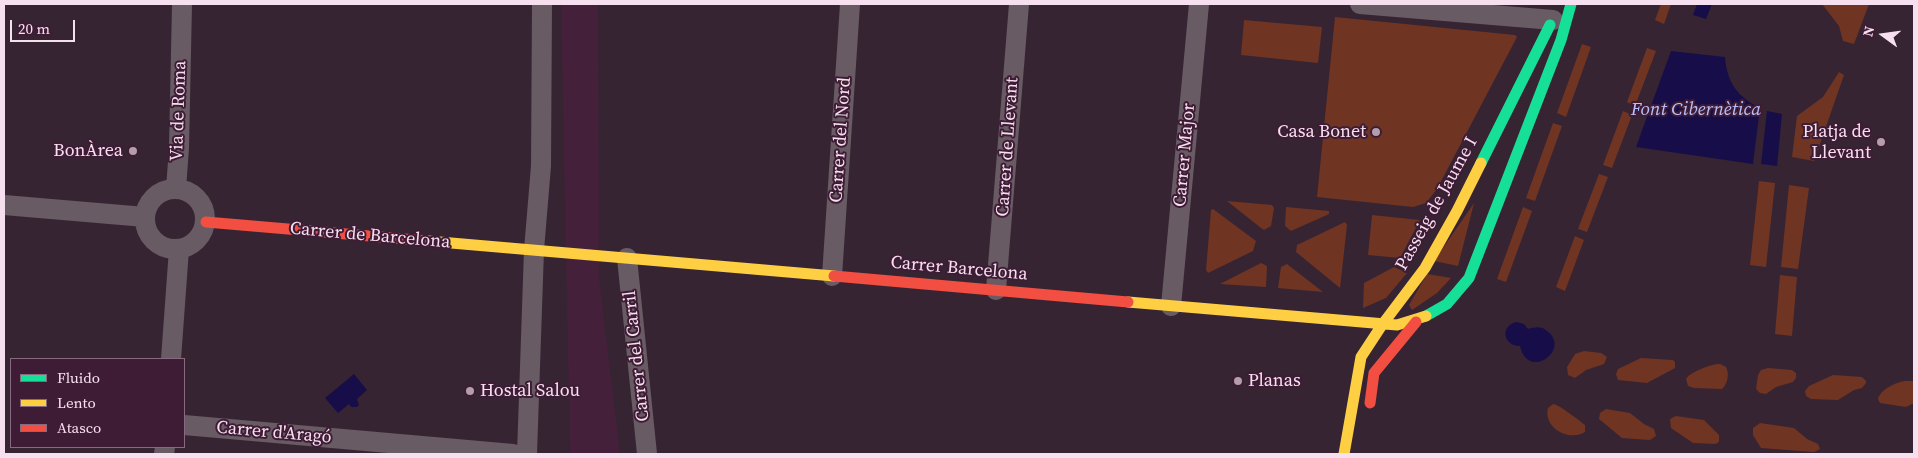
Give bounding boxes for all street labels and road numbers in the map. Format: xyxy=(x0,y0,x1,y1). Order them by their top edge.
street label: Via de Roma xyxy=(166,60,192,162)
street label: Carrer del Nord xyxy=(826,77,856,203)
street label: Carrer de Llevant xyxy=(992,77,1024,217)
street label: Carrer Major xyxy=(1170,102,1200,208)
street label: Passeig de Jaume I xyxy=(1391,134,1483,274)
street label: Carrer de Barcelona xyxy=(289,218,451,254)
street label: Carrer Barcelona xyxy=(890,252,1028,286)
street label: Carrer del Carril xyxy=(619,289,655,423)
street label: Carrer d'Aragó xyxy=(216,417,332,449)

